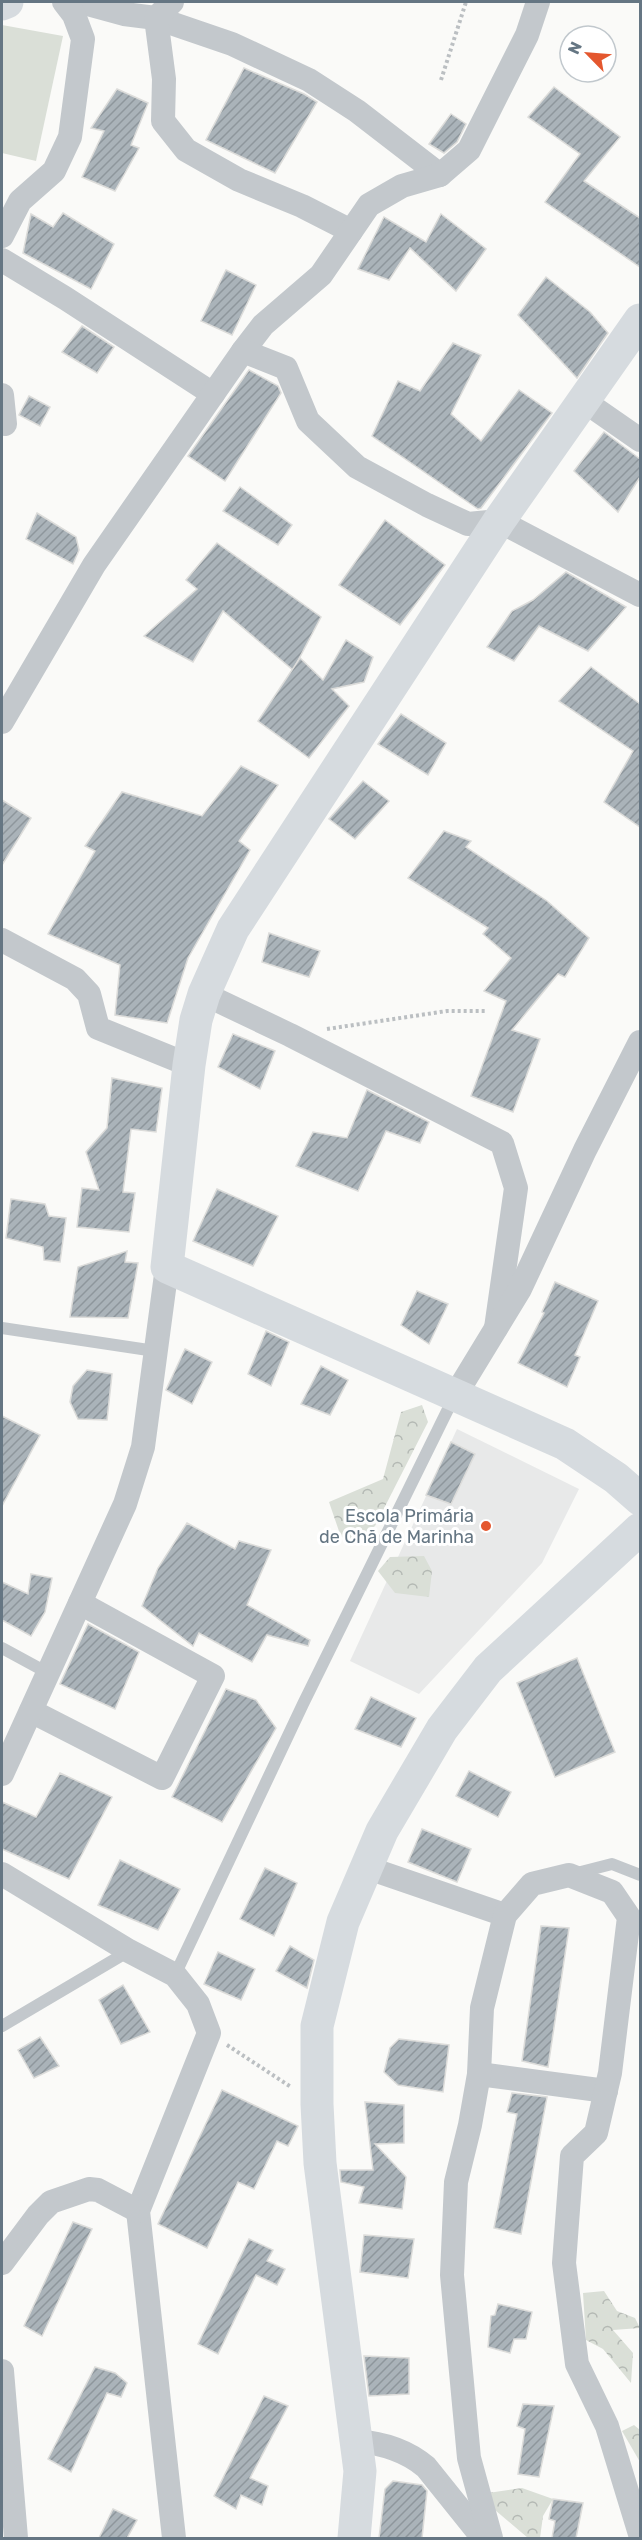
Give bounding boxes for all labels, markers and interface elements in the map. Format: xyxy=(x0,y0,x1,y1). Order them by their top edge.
north arrow xyxy=(558,24,618,84)
text: N xyxy=(564,39,586,57)
place label: Escola Primária de Chã de Marinha xyxy=(319,1505,474,1548)
marker: Escola Primária de Chã de Marinha xyxy=(479,1519,493,1533)

